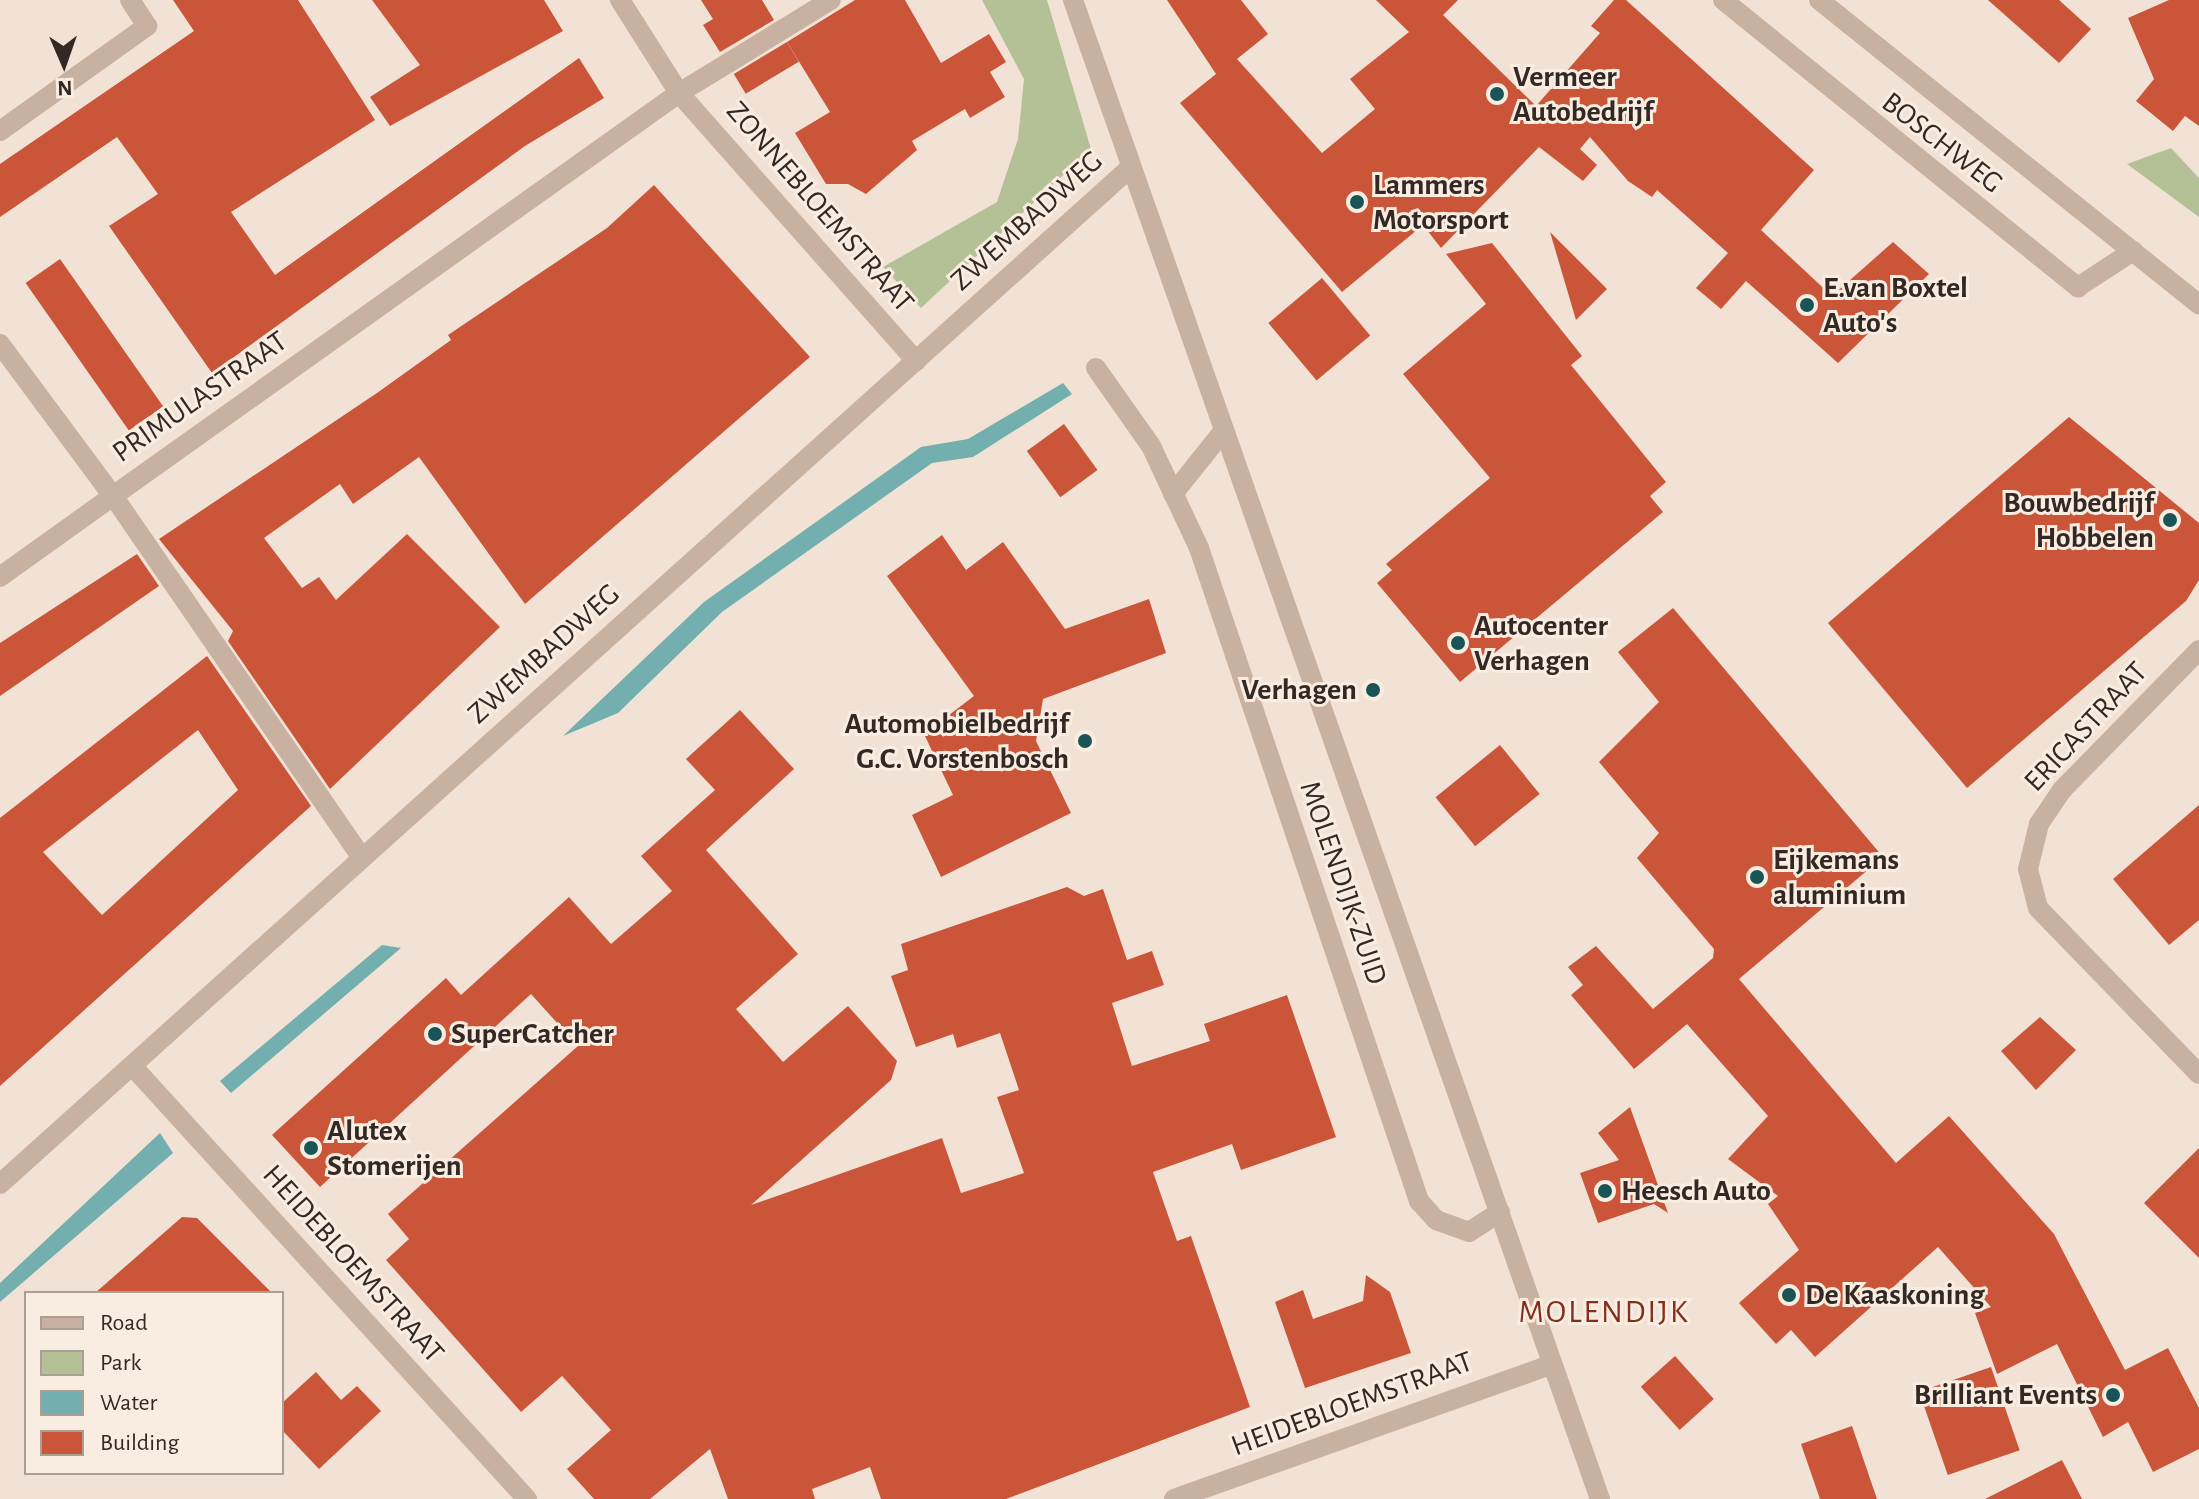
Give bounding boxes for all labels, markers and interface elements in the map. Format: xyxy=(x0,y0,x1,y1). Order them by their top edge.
north arrow xyxy=(24,24,104,104)
place label: Vermeer Autobedrijf xyxy=(1513,59,1653,130)
text: N xyxy=(57,77,73,99)
marker: Vermeer Autobedrijf xyxy=(1488,85,1506,103)
street label: BOSCHWEG xyxy=(1874,85,2010,201)
street label: ZONNEBLOEMSTRAAT xyxy=(719,94,921,320)
street label: ZWEMBADWEG xyxy=(944,143,1110,299)
place label: Lammers Motorsport xyxy=(1373,167,1509,238)
marker: Lammers Motorsport xyxy=(1348,193,1366,211)
place label: E.van Boxtel Auto's xyxy=(1823,270,1968,340)
marker: E.van Boxtel Auto's xyxy=(1798,296,1816,314)
street label: PRIMULASTRAAT xyxy=(106,323,294,471)
place label: Bouwbedrijf Hobbelen xyxy=(2003,485,2154,556)
marker: Bouwbedrijf Hobbelen xyxy=(2161,511,2179,529)
street label: ZWEMBADWEG xyxy=(461,576,627,732)
place label: Autocenter Verhagen xyxy=(1474,608,1608,678)
marker: Autocenter Verhagen xyxy=(1449,634,1467,652)
street label: ERICASTRAAT xyxy=(2017,655,2155,799)
place label: Verhagen xyxy=(1241,672,1357,708)
marker: Verhagen xyxy=(1364,681,1382,699)
place label: Automobielbedrijf G.C. Vorstenbosch xyxy=(845,706,1069,776)
marker: Automobielbedrijf G.C. Vorstenbosch xyxy=(1076,732,1094,750)
street label: MOLENDIJK-ZUID xyxy=(1291,777,1395,989)
place label: Eijkemans aluminium xyxy=(1773,842,1906,912)
marker: Eijkemans aluminium xyxy=(1748,868,1766,886)
place label: SuperCatcher xyxy=(451,1016,614,1052)
marker: SuperCatcher xyxy=(426,1025,444,1043)
place label: Alutex Stomerijen xyxy=(327,1113,462,1184)
marker: Alutex Stomerijen xyxy=(302,1139,320,1157)
street label: HEIDEBLOEMSTRAAT xyxy=(255,1157,451,1371)
place label: Heesch Auto xyxy=(1621,1173,1771,1209)
marker: Heesch Auto xyxy=(1596,1182,1614,1200)
place label: De Kaaskoning xyxy=(1805,1277,1984,1313)
marker: De Kaaskoning xyxy=(1780,1286,1798,1304)
legend xyxy=(24,1291,284,1475)
district label: MOLENDIJK xyxy=(1519,1293,1689,1331)
text: Road xyxy=(100,1311,148,1335)
street label: HEIDEBLOEMSTRAAT xyxy=(1226,1344,1478,1464)
text: Park xyxy=(100,1351,141,1375)
place label: Brilliant Events xyxy=(1914,1377,2097,1413)
marker: Brilliant Events xyxy=(2104,1386,2122,1404)
text: Water xyxy=(100,1391,157,1415)
text: Building xyxy=(100,1431,179,1455)

